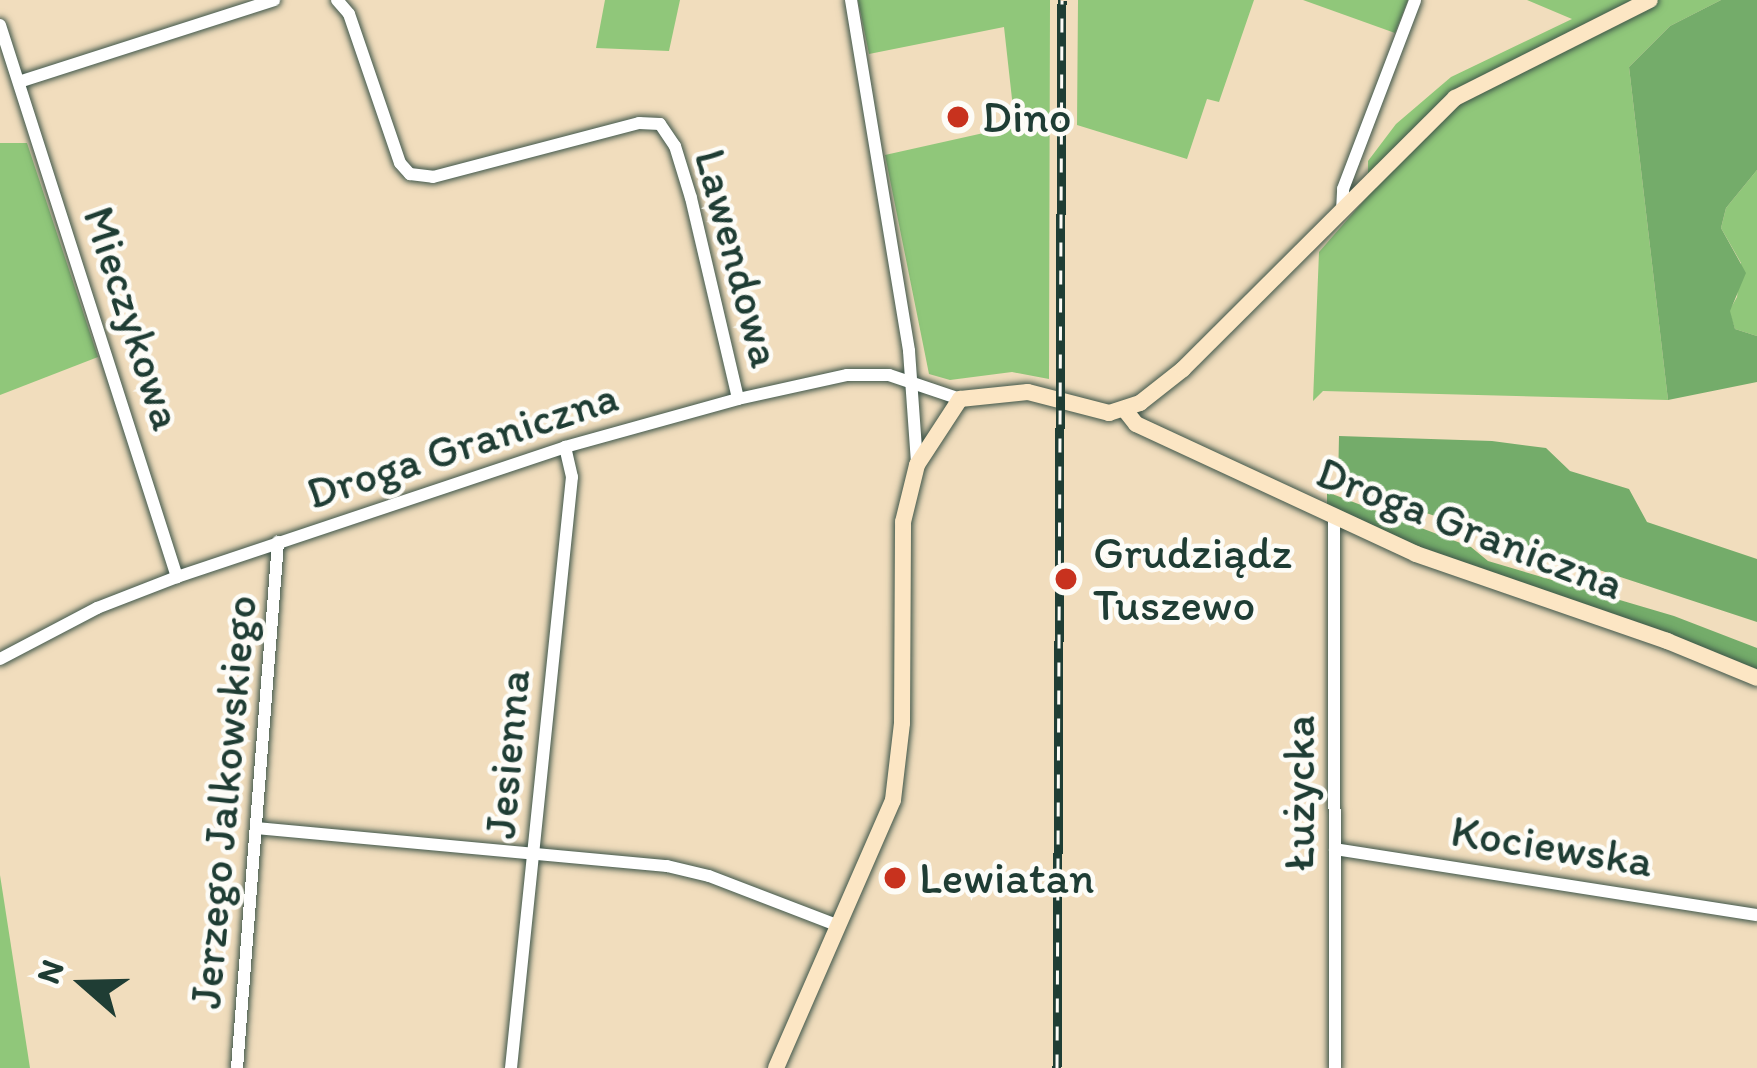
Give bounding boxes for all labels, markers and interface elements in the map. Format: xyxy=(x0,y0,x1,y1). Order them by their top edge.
place label: Dino xyxy=(982,90,1072,144)
marker: Dino xyxy=(945,104,971,130)
street label: Lawendowa xyxy=(683,143,793,373)
street label: Mieczykowa xyxy=(72,200,194,436)
street label: Droga Graniczna xyxy=(300,369,624,521)
street label: Droga Graniczna xyxy=(1310,445,1630,611)
place label: Grudziądz Tuszewo xyxy=(1093,526,1292,632)
marker: Grudziądz Tuszewo xyxy=(1050,563,1082,595)
street label: Jerzego Jalkowskiego xyxy=(178,593,268,1011)
street label: Jesienna xyxy=(473,667,541,841)
street label: Łużycka xyxy=(1272,715,1326,871)
street label: Kociewska xyxy=(1447,803,1657,889)
place label: Lewiatan xyxy=(919,851,1094,905)
marker: Lewiatan xyxy=(882,865,908,891)
north arrow xyxy=(24,924,144,1044)
text: N xyxy=(28,954,72,989)

